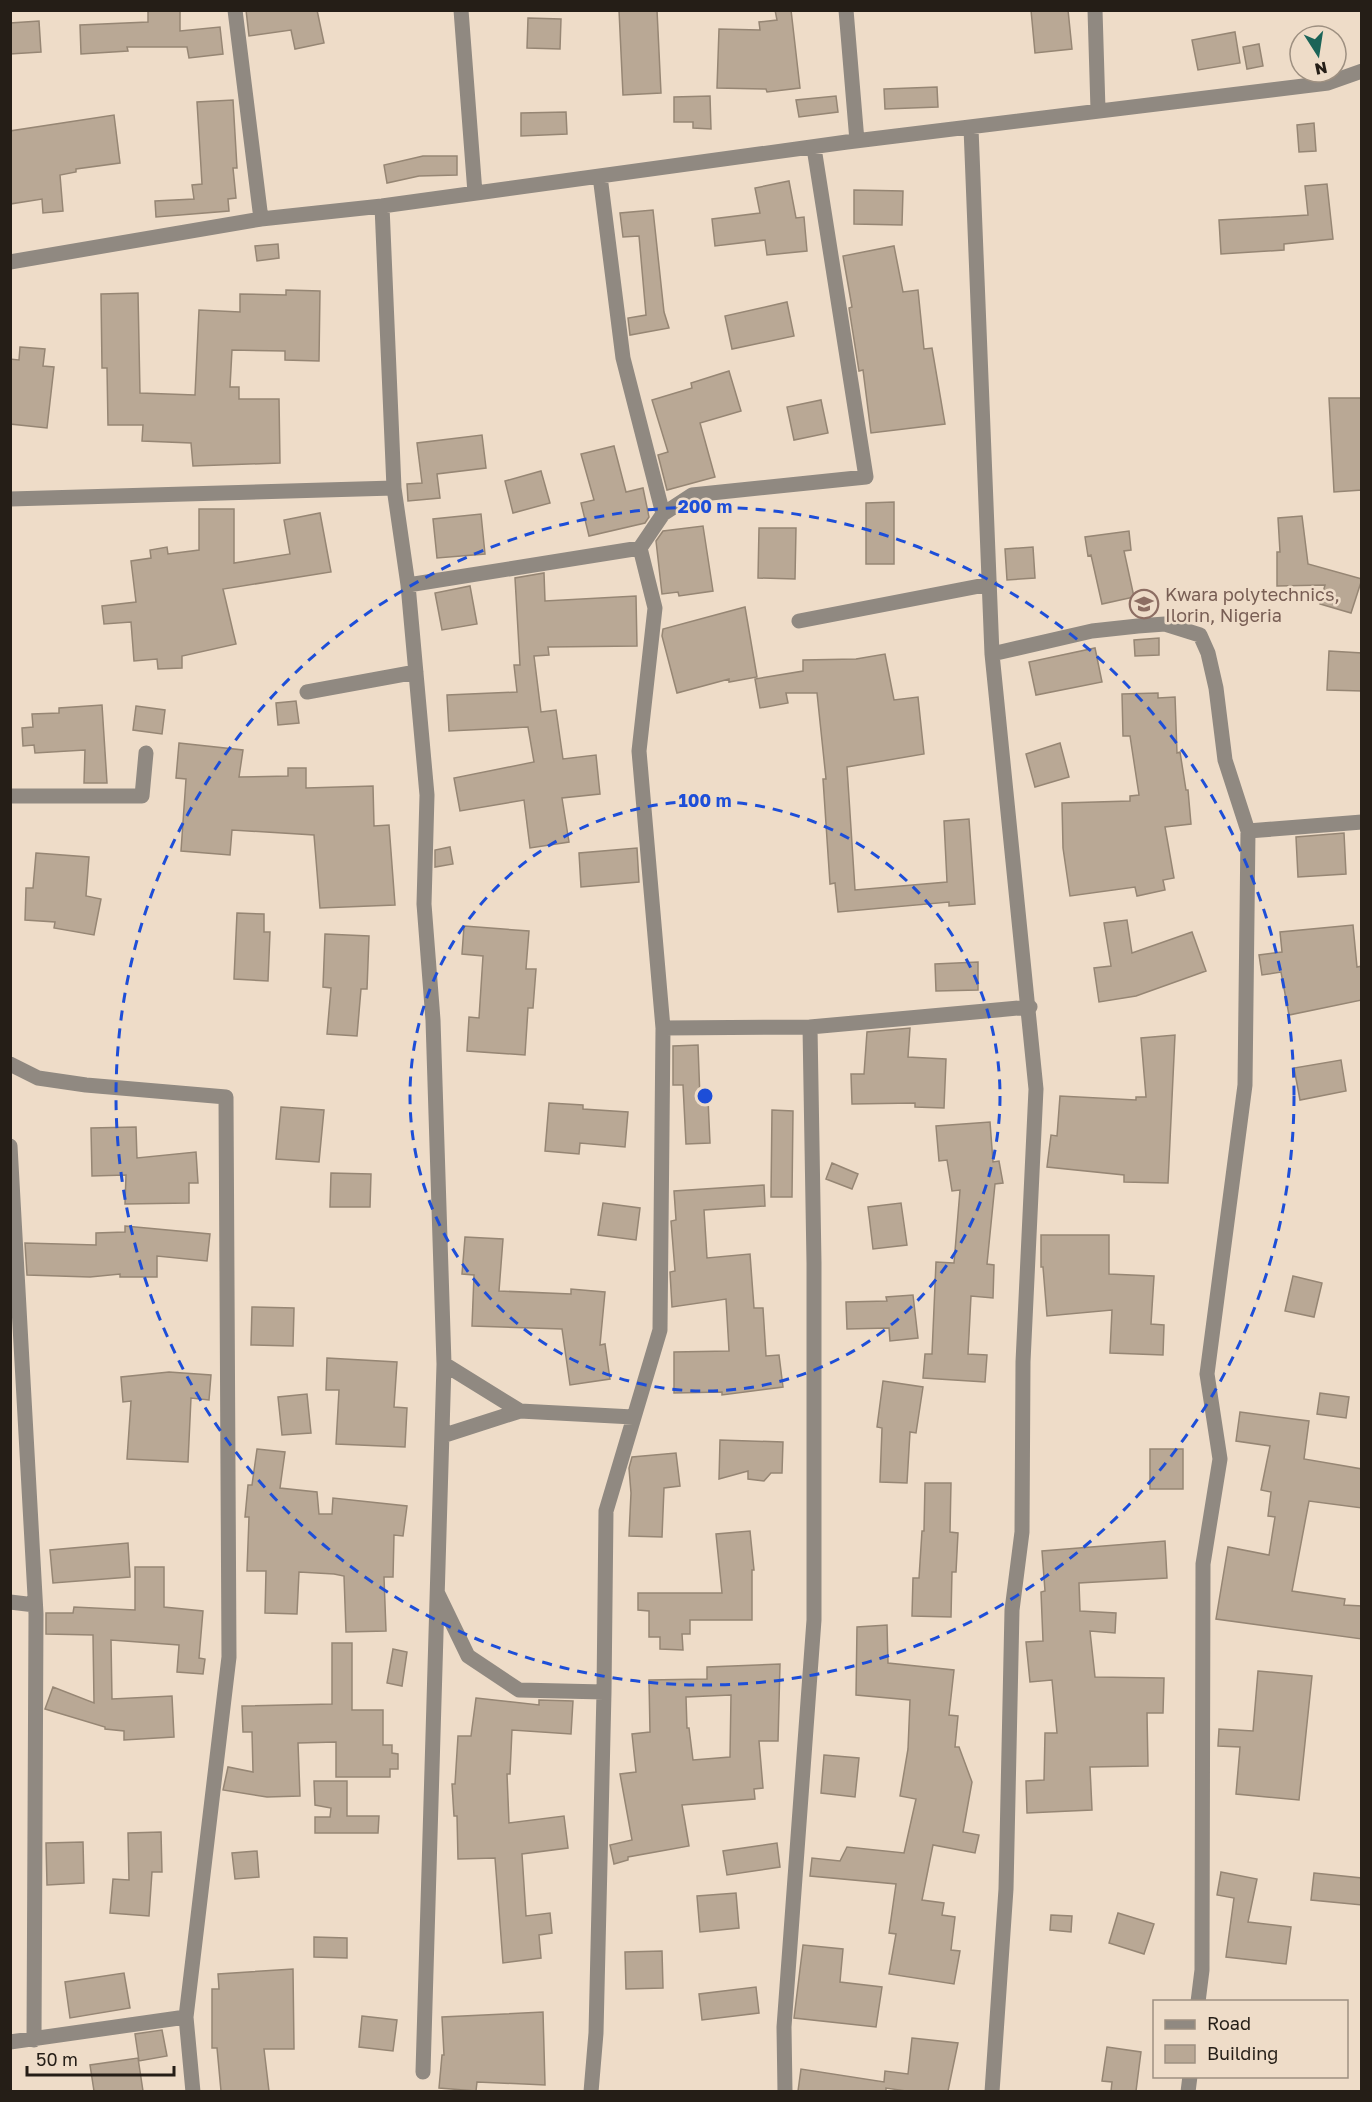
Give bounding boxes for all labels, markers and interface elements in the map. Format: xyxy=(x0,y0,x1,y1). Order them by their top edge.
north arrow xyxy=(1288,24,1348,84)
text: N xyxy=(1313,58,1329,80)
text: 200 m xyxy=(678,495,732,517)
place label: Kwara polytechnics, Ilorin, Nigeria xyxy=(1165,583,1340,626)
school or university icon: Kwara polytechnics, Ilorin, Nigeria xyxy=(1128,588,1160,620)
text: 100 m xyxy=(679,789,731,811)
centre of rings xyxy=(695,1086,715,1106)
legend xyxy=(1153,2000,1348,2078)
text: Road xyxy=(1207,2012,1251,2034)
scale bar xyxy=(27,2039,174,2077)
text: Building xyxy=(1207,2042,1278,2064)
text: 50 m xyxy=(36,2048,78,2070)

